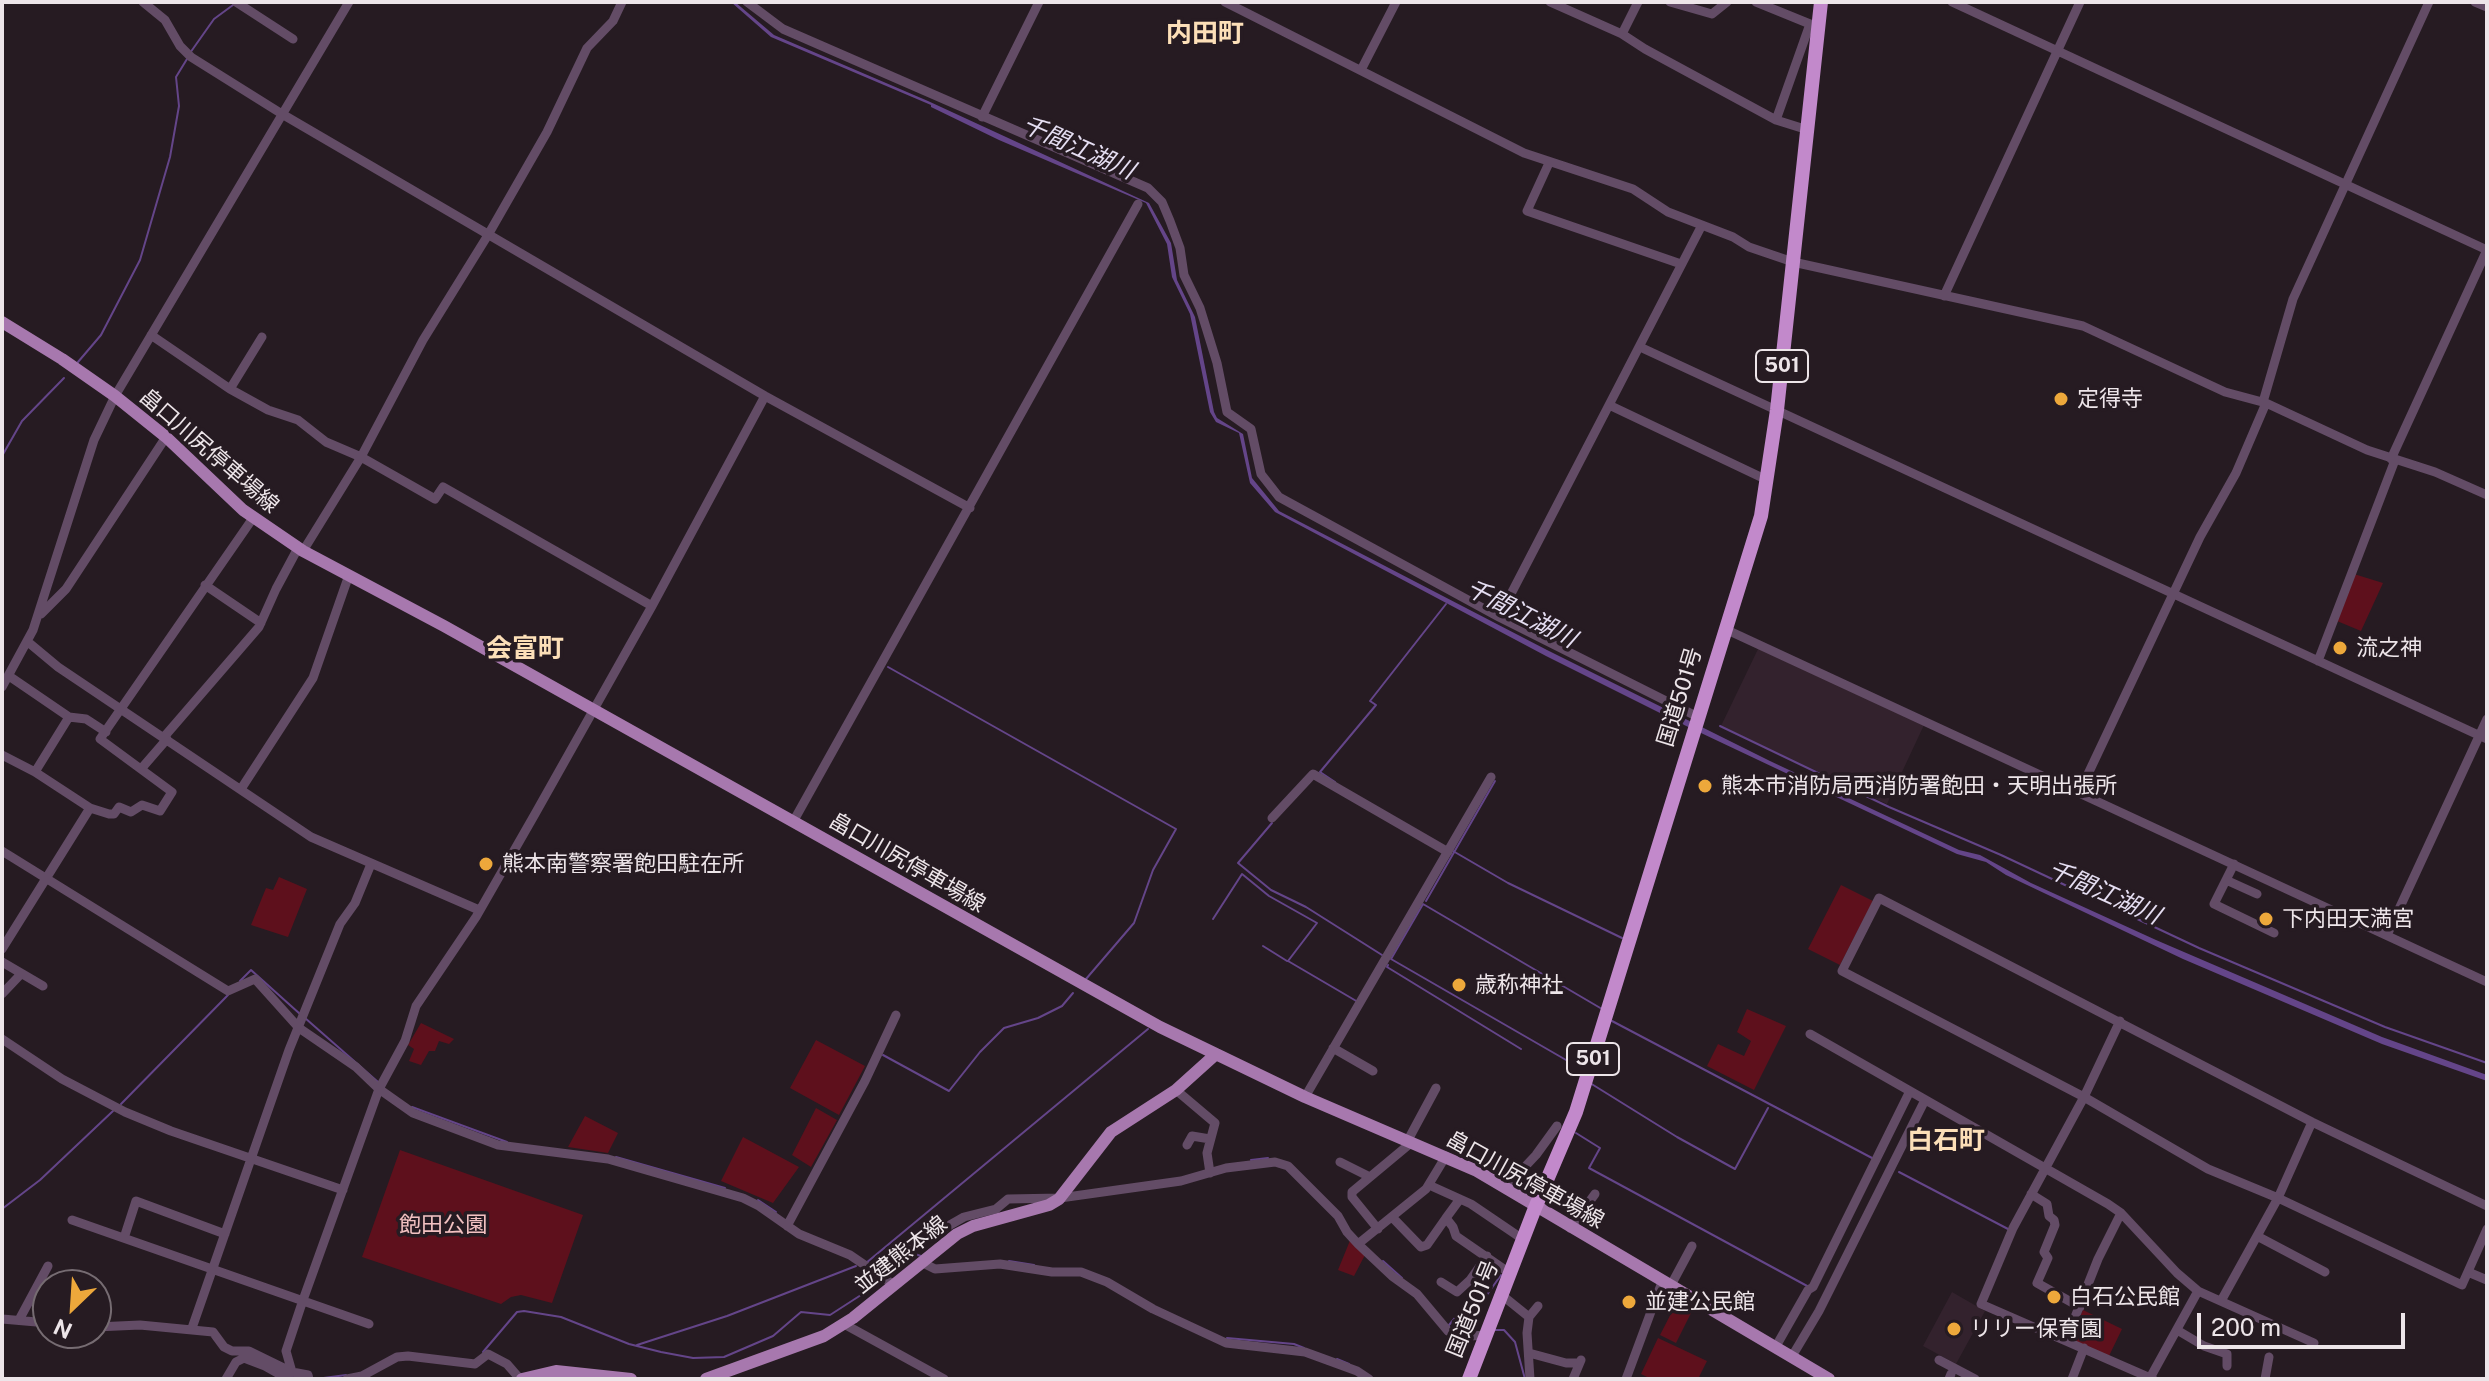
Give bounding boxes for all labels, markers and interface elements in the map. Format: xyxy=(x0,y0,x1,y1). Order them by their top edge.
district label: 内田町 xyxy=(1166,18,1244,50)
water label: 千間江湖川 xyxy=(1017,110,1139,186)
road number: 501 xyxy=(1756,350,1808,382)
street label: 畠口川尻停車場線 xyxy=(134,383,284,519)
place label: 定得寺 xyxy=(2077,386,2143,412)
marker: 定得寺 xyxy=(2052,390,2070,408)
water label: 千間江湖川 xyxy=(1461,574,1581,654)
district label: 会富町 xyxy=(486,633,564,665)
place label: 流之神 xyxy=(2356,635,2422,661)
marker: 流之神 xyxy=(2331,639,2349,657)
street label: 国道501号 xyxy=(1652,644,1708,750)
place label: 熊本市消防局西消防署飽田・天明出張所 xyxy=(1721,773,2117,799)
marker: 熊本市消防局西消防署飽田・天明出張所 xyxy=(1696,777,1714,795)
street label: 畠口川尻停車場線 xyxy=(824,808,990,918)
place label: 熊本南警察署飽田駐在所 xyxy=(502,851,744,877)
marker: 熊本南警察署飽田駐在所 xyxy=(477,855,495,873)
water label: 千間江湖川 xyxy=(2043,855,2165,931)
place label: 下内田天満宮 xyxy=(2282,906,2414,932)
marker: 下内田天満宮 xyxy=(2257,910,2275,928)
place label: 歳称神社 xyxy=(1475,972,1563,998)
marker: 歳称神社 xyxy=(1450,976,1468,994)
road number: 501 xyxy=(1567,1043,1619,1075)
district label: 白石町 xyxy=(1907,1125,1985,1157)
street label: 畠口川尻停車場線 xyxy=(1442,1126,1608,1234)
street label: 並建熊本線 xyxy=(850,1211,952,1299)
park label: 飽田公園 xyxy=(399,1212,487,1238)
street label: 国道501号 xyxy=(1442,1257,1504,1361)
north arrow xyxy=(32,1269,112,1349)
place label: 白石公民館 xyxy=(2070,1284,2180,1310)
marker: 白石公民館 xyxy=(2045,1288,2063,1306)
place label: 並建公民館 xyxy=(1645,1289,1755,1315)
marker: 並建公民館 xyxy=(1620,1293,1638,1311)
scale bar xyxy=(2201,1297,2409,1347)
text: 200 m xyxy=(2211,1313,2281,1341)
text: N xyxy=(49,1314,76,1344)
place label: リリー保育園 xyxy=(1970,1316,2102,1342)
marker: リリー保育園 xyxy=(1945,1320,1963,1338)

